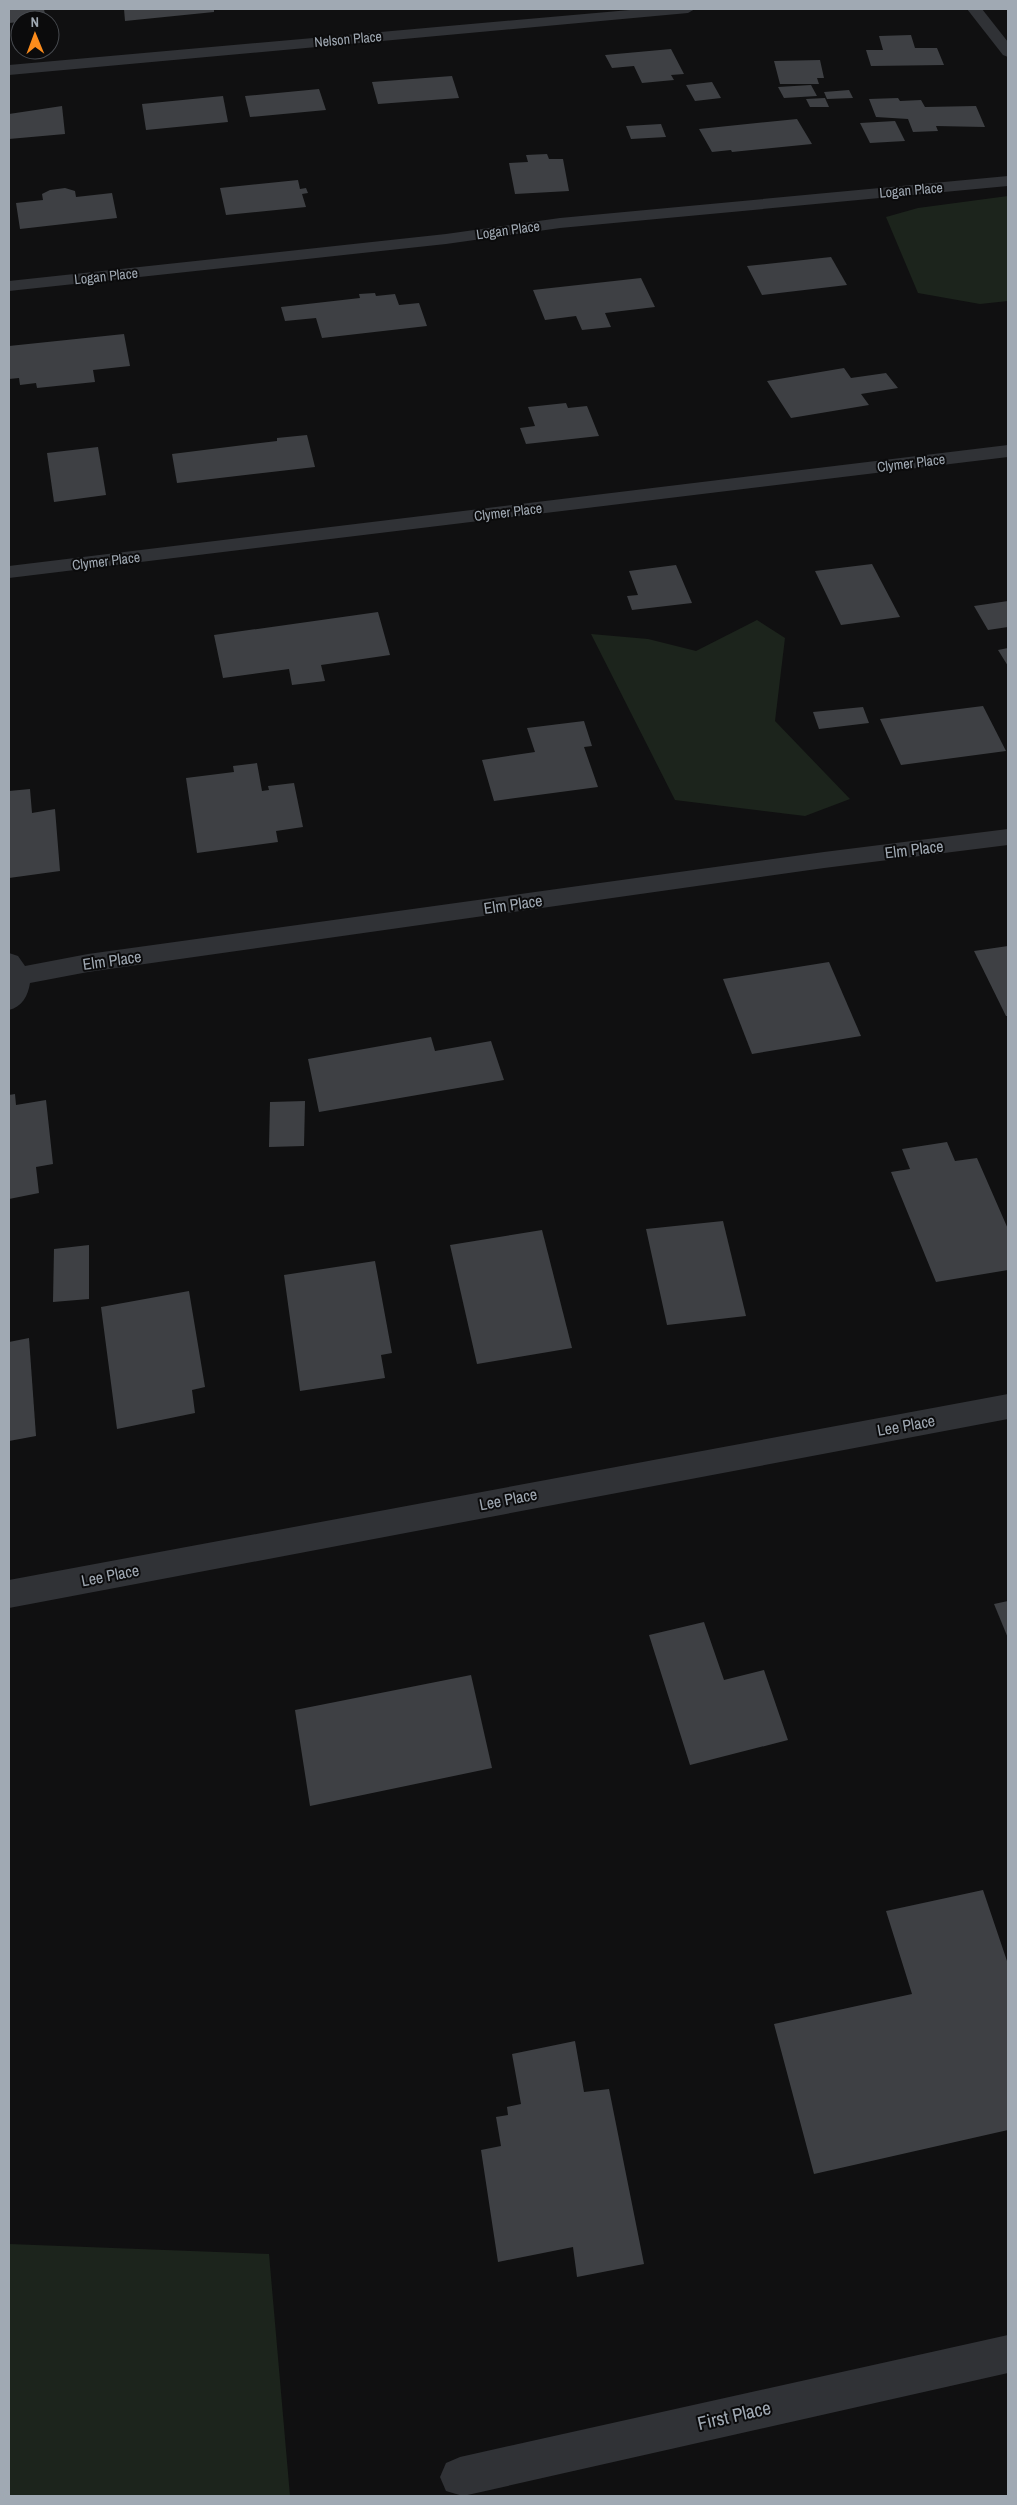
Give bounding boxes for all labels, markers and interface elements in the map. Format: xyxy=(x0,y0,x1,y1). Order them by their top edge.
north arrow xyxy=(10,10,60,60)
text: N xyxy=(30,13,39,31)
street label: Nelson Place xyxy=(314,27,382,51)
street label: Logan Place xyxy=(878,178,944,202)
street label: Logan Place xyxy=(475,217,541,243)
street label: Logan Place xyxy=(73,264,139,288)
street label: Clymer Place xyxy=(876,450,946,476)
street label: Clymer Place xyxy=(473,499,543,525)
street label: Clymer Place xyxy=(71,548,141,574)
street label: Elm Place xyxy=(883,834,945,864)
street label: Elm Place xyxy=(482,889,544,919)
street label: Elm Place xyxy=(81,945,143,975)
street label: Lee Place xyxy=(875,1409,937,1441)
street label: Lee Place xyxy=(477,1483,539,1515)
street label: Lee Place xyxy=(79,1559,141,1591)
street label: First Place xyxy=(695,2394,773,2436)

